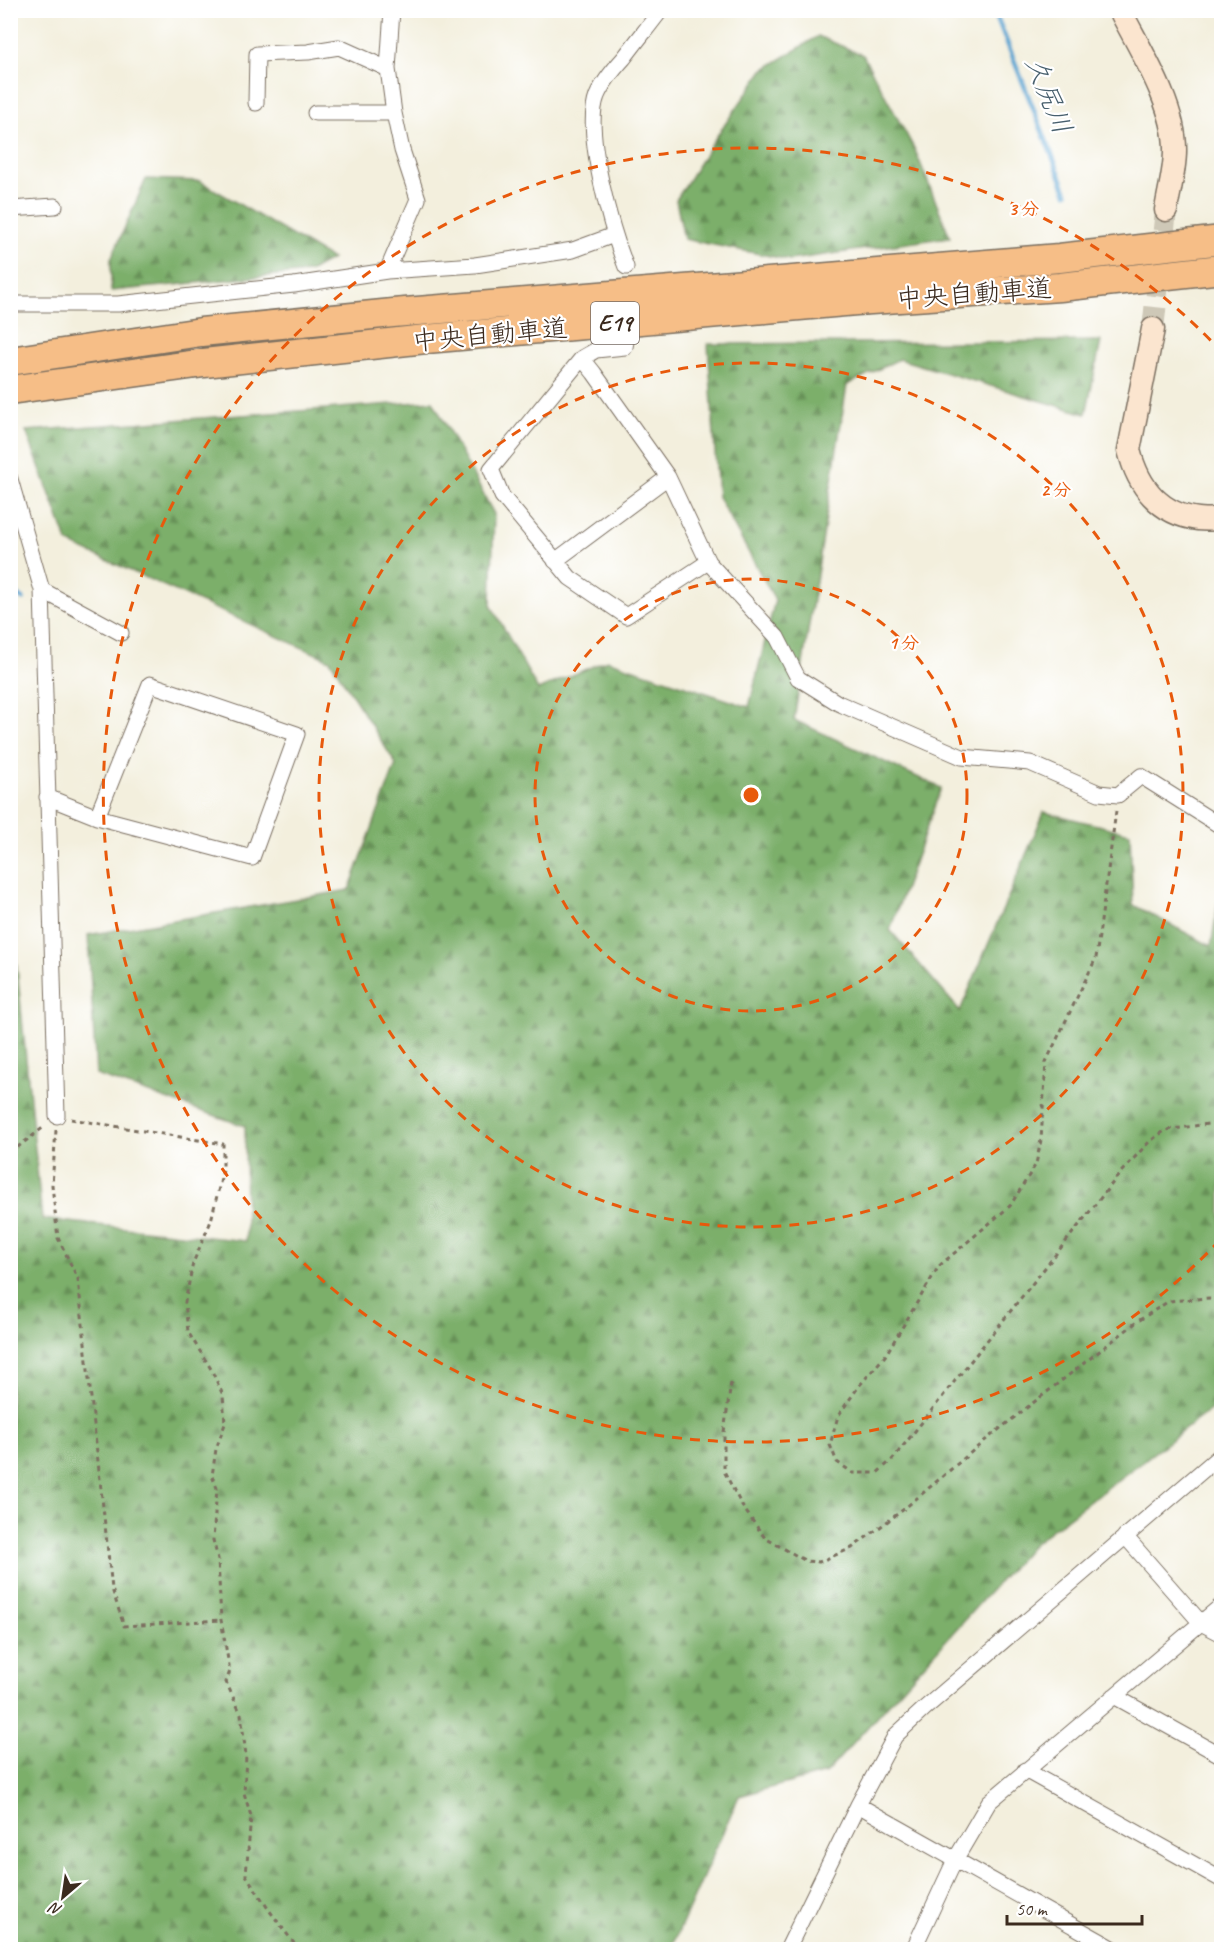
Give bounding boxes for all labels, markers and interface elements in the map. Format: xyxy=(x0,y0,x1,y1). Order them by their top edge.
water label: 久尻川 xyxy=(1018,51,1080,139)
text: 3 分 xyxy=(1009,198,1039,220)
street label: 中央自動車道 xyxy=(895,272,1053,315)
road number: E19 xyxy=(591,302,639,344)
street label: 中央自動車道 xyxy=(411,311,569,358)
text: 2 分 xyxy=(1041,479,1071,501)
text: 1 分 xyxy=(889,632,919,654)
centre of rings xyxy=(741,785,761,805)
north arrow xyxy=(33,1867,93,1927)
scale bar xyxy=(1007,1888,1142,1926)
text: N xyxy=(44,1897,65,1920)
text: 50 m xyxy=(1016,1898,1049,1920)

